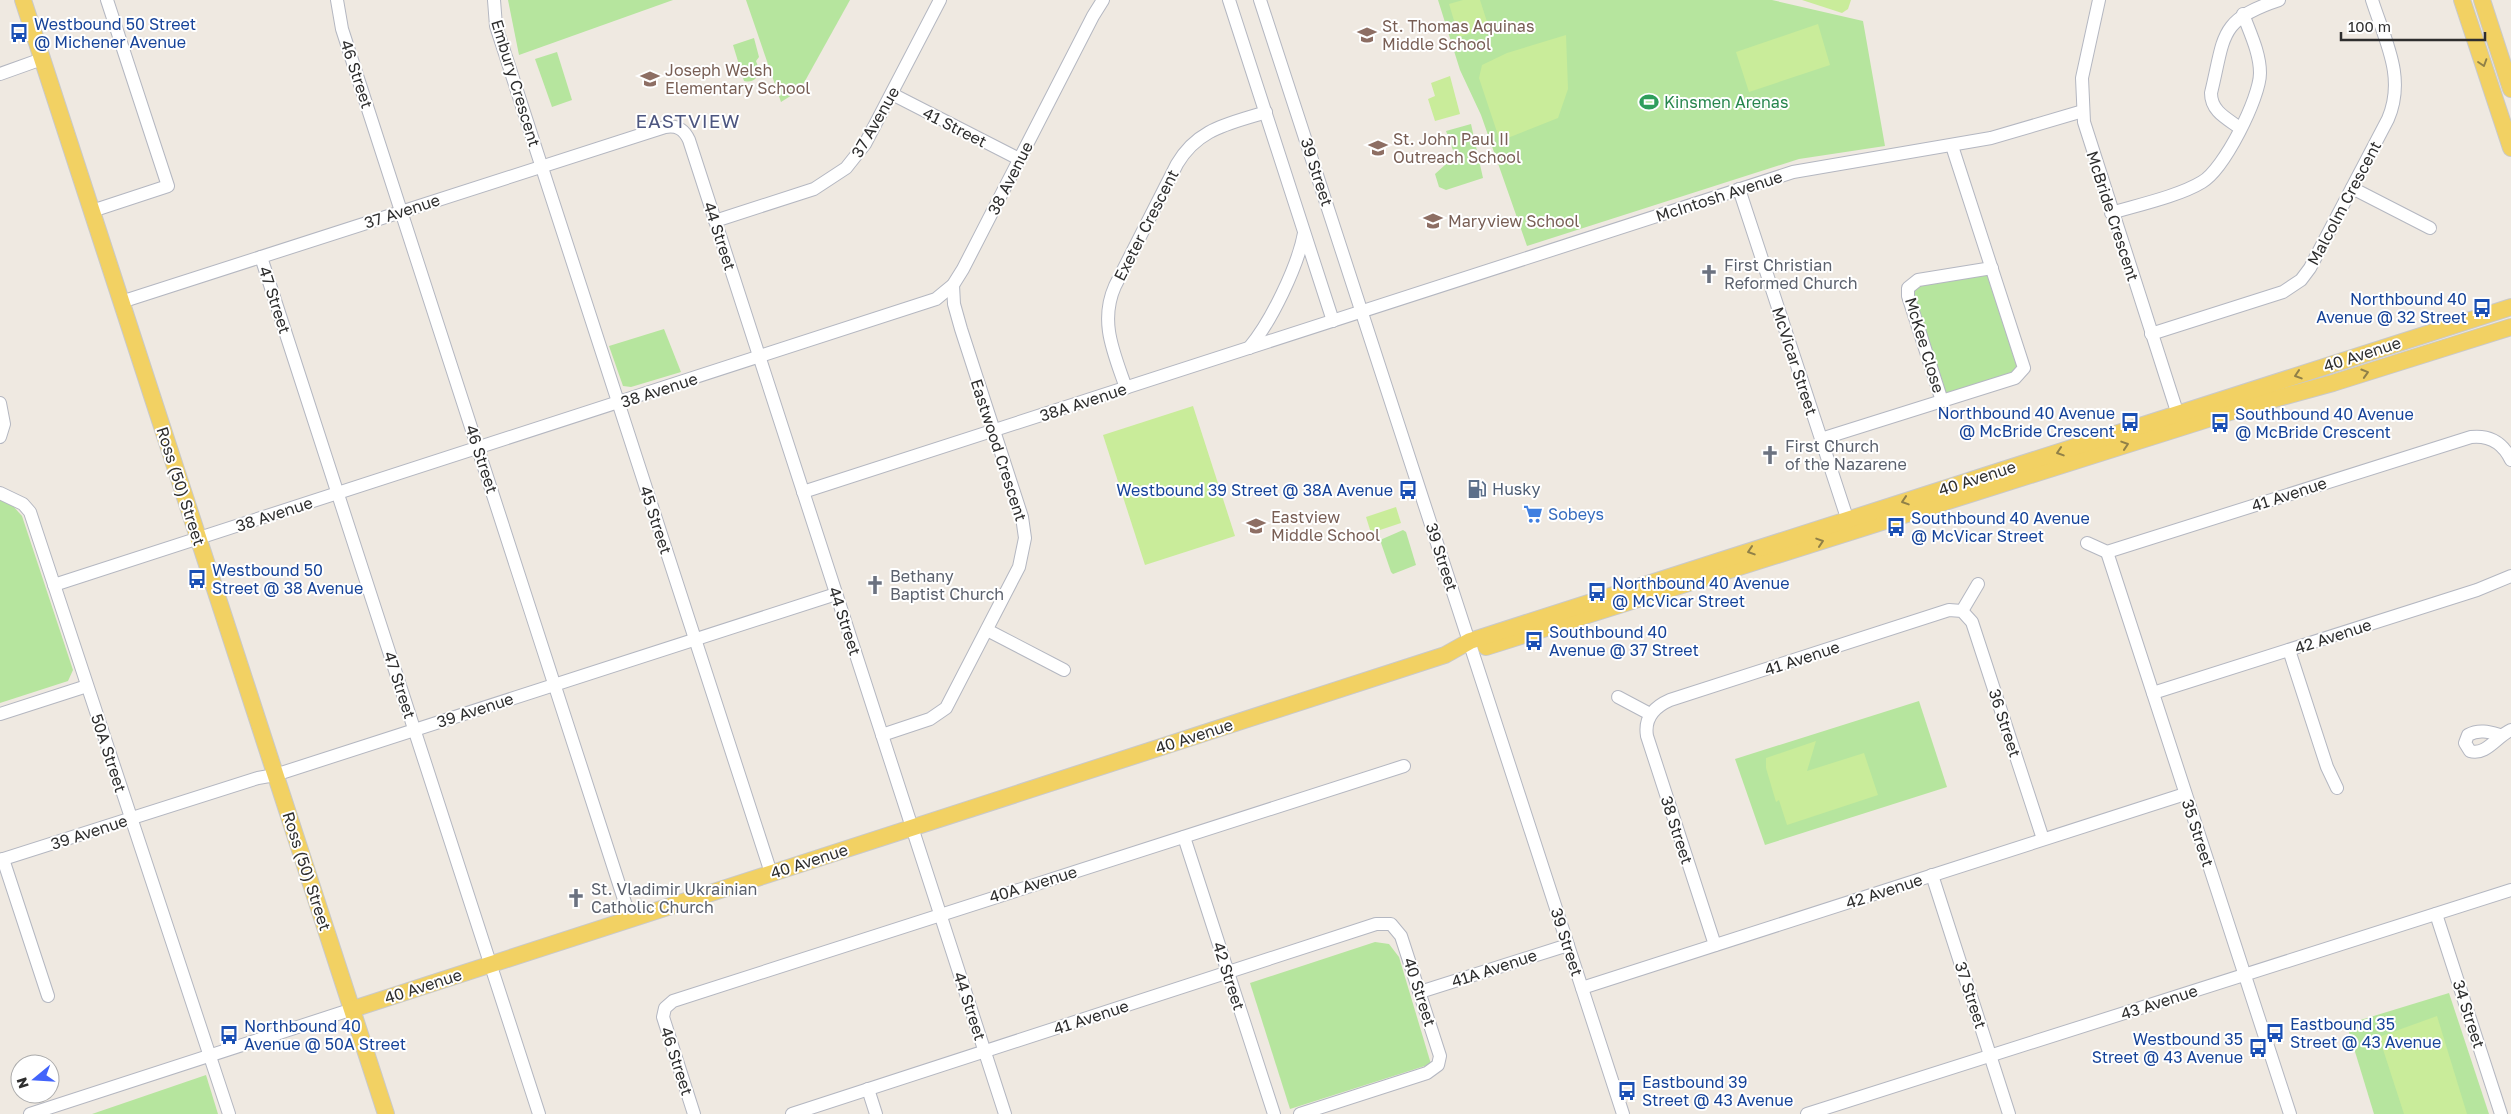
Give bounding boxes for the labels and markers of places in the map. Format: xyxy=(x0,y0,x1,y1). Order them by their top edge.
place label: Westbound 50 Street @ Michener Avenue xyxy=(34,14,196,52)
place label: St. Thomas Aquinas Middle School xyxy=(1382,16,1534,54)
bus stop icon: Westbound 50 Street @ Michener Avenue xyxy=(8,22,30,44)
school or university icon: St. Thomas Aquinas Middle School xyxy=(1356,24,1378,46)
place label: Joseph Welsh Elementary School xyxy=(665,60,810,98)
school or university icon: Joseph Welsh Elementary School xyxy=(639,68,661,90)
sports icon: Kinsmen Arenas xyxy=(1638,91,1660,113)
place label: Kinsmen Arenas xyxy=(1664,92,1788,112)
place label: St. John Paul II Outreach School xyxy=(1393,129,1521,167)
school or university icon: St. John Paul II Outreach School xyxy=(1367,137,1389,159)
school or university icon: Maryview School xyxy=(1422,210,1444,232)
place label: Maryview School xyxy=(1448,211,1579,231)
place label: First Christian Reformed Church xyxy=(1724,255,1858,293)
church icon: First Christian Reformed Church xyxy=(1698,263,1720,285)
place label: Northbound 40 Avenue @ 32 Street xyxy=(2316,289,2467,327)
bus stop icon: Northbound 40 Avenue @ 32 Street xyxy=(2471,297,2493,319)
place label: Northbound 40 Avenue @ McBride Crescent xyxy=(1937,403,2115,441)
place label: Southbound 40 Avenue @ McBride Crescent xyxy=(2235,404,2414,442)
bus stop icon: Northbound 40 Avenue @ McBride Crescent xyxy=(2119,411,2141,433)
bus stop icon: Southbound 40 Avenue @ McBride Crescent xyxy=(2209,412,2231,434)
place label: First Church of the Nazarene xyxy=(1785,436,1907,474)
church icon: First Church of the Nazarene xyxy=(1759,444,1781,466)
fuel station icon: Husky xyxy=(1466,478,1488,500)
bus stop icon: Westbound 39 Street @ 38A Avenue xyxy=(1397,479,1419,501)
place label: Husky xyxy=(1492,479,1541,499)
place label: Westbound 39 Street @ 38A Avenue xyxy=(1116,480,1393,500)
supermarket icon: Sobeys xyxy=(1522,503,1544,525)
place label: Sobeys xyxy=(1548,504,1604,524)
place label: Eastview Middle School xyxy=(1271,507,1380,545)
place label: Southbound 40 Avenue @ McVicar Street xyxy=(1911,508,2090,546)
school or university icon: Eastview Middle School xyxy=(1245,515,1267,537)
bus stop icon: Southbound 40 Avenue @ McVicar Street xyxy=(1885,516,1907,538)
place label: Westbound 50 Street @ 38 Avenue xyxy=(212,560,363,598)
place label: Bethany Baptist Church xyxy=(890,566,1004,604)
bus stop icon: Westbound 50 Street @ 38 Avenue xyxy=(186,568,208,590)
place label: Northbound 40 Avenue @ McVicar Street xyxy=(1612,573,1790,611)
church icon: Bethany Baptist Church xyxy=(864,574,886,596)
bus stop icon: Northbound 40 Avenue @ McVicar Street xyxy=(1586,581,1608,603)
place label: Southbound 40 Avenue @ 37 Street xyxy=(1549,622,1699,660)
bus stop icon: Southbound 40 Avenue @ 37 Street xyxy=(1523,630,1545,652)
place label: St. Vladimir Ukrainian Catholic Church xyxy=(591,879,757,917)
church icon: St. Vladimir Ukrainian Catholic Church xyxy=(565,887,587,909)
place label: Eastbound 35 Street @ 43 Avenue xyxy=(2290,1014,2441,1052)
place label: Northbound 40 Avenue @ 50A Street xyxy=(244,1016,406,1054)
bus stop icon: Eastbound 35 Street @ 43 Avenue xyxy=(2264,1022,2286,1044)
bus stop icon: Northbound 40 Avenue @ 50A Street xyxy=(218,1024,240,1046)
place label: Westbound 35 Street @ 43 Avenue xyxy=(2092,1029,2243,1067)
bus stop icon: Westbound 35 Street @ 43 Avenue xyxy=(2247,1037,2269,1059)
place label: Eastbound 39 Street @ 43 Avenue xyxy=(1642,1072,1793,1110)
bus stop icon: Eastbound 39 Street @ 43 Avenue xyxy=(1616,1080,1638,1102)

